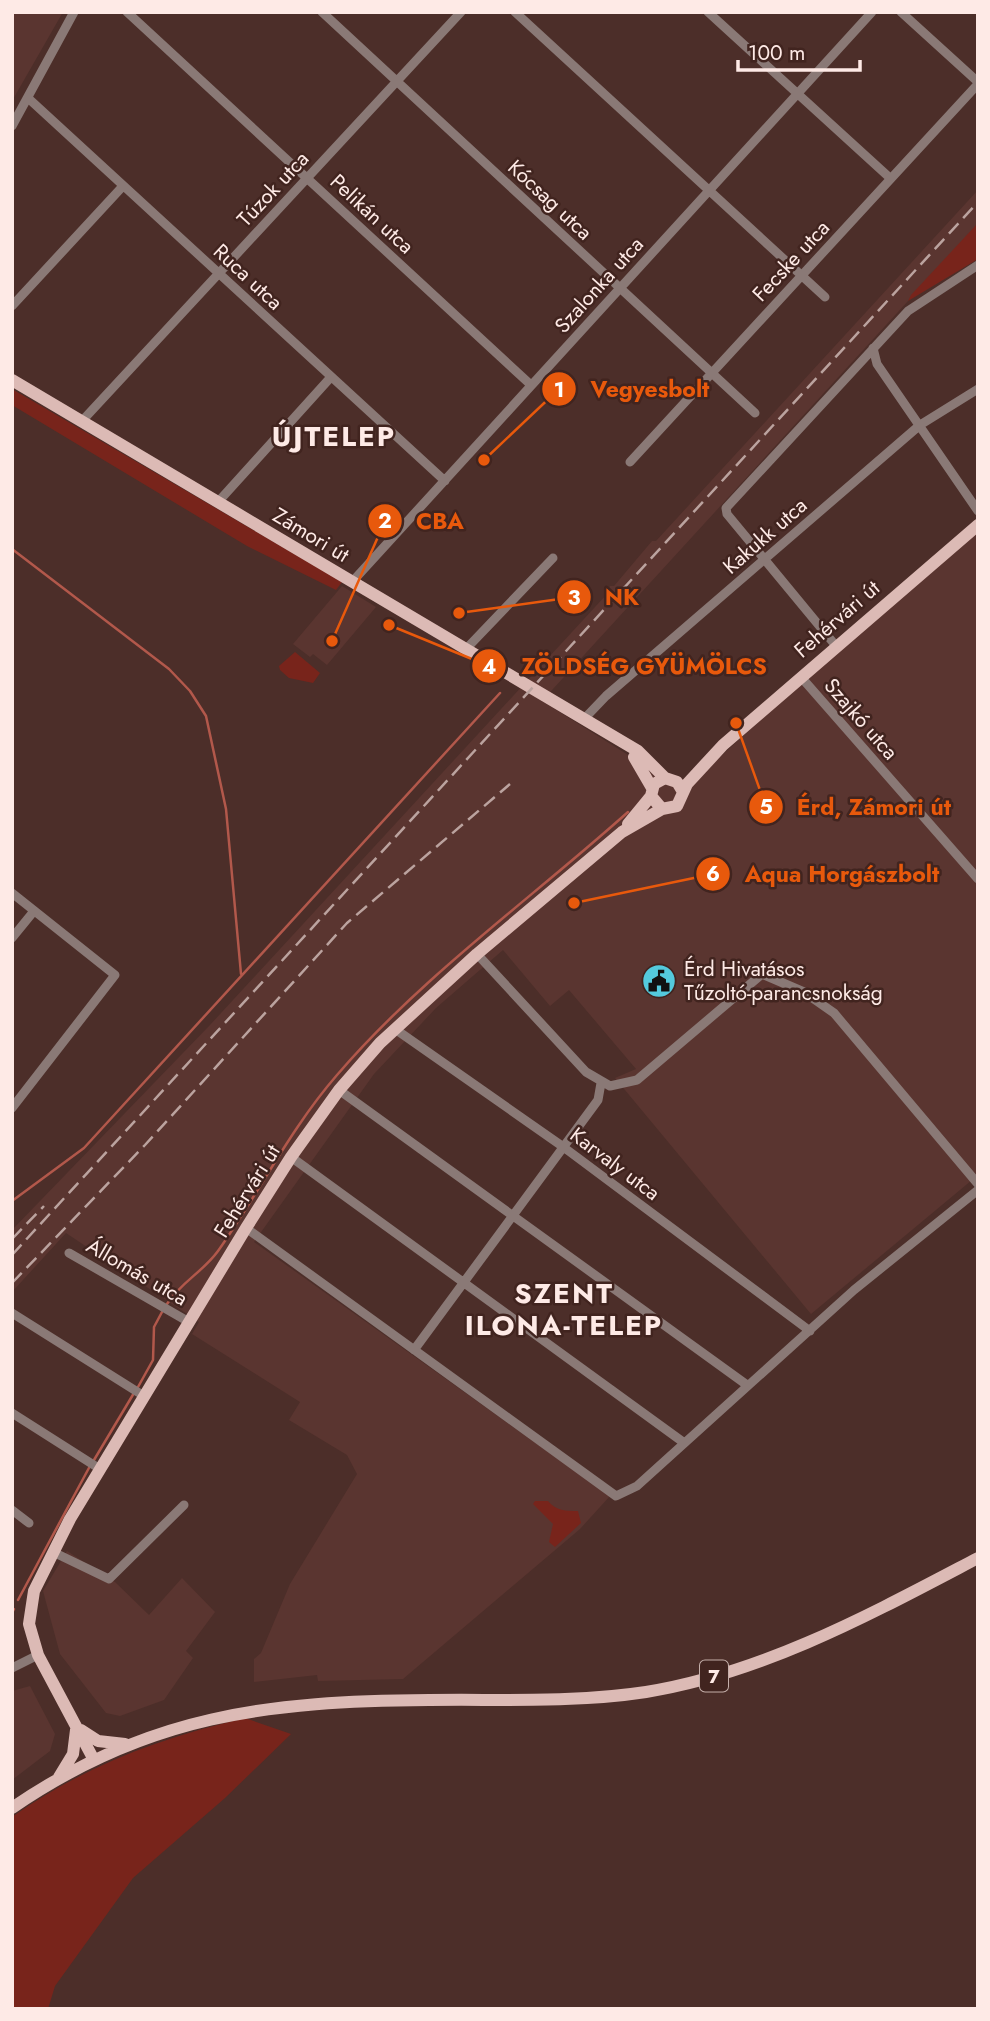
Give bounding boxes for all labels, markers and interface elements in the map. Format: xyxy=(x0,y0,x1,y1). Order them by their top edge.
scale bar xyxy=(738,28,860,72)
text: 100 m xyxy=(748,38,805,68)
street label: Túzok utca xyxy=(230,145,316,233)
street label: Kócsag utca xyxy=(501,153,599,247)
street label: Pelikán utca xyxy=(323,167,421,261)
street label: Fecske utca xyxy=(745,214,837,308)
street label: Szalonka utca xyxy=(548,230,650,340)
street label: Ruca utca xyxy=(207,237,289,317)
callout: Vegyesbolt xyxy=(541,367,723,411)
text: Vegyesbolt xyxy=(590,372,710,406)
text: 1 xyxy=(554,375,564,405)
district label: ÚJTELEP xyxy=(272,416,396,457)
street label: Kakukk utca xyxy=(716,491,814,581)
callout: CBA xyxy=(367,499,478,543)
street label: Zámori út xyxy=(267,500,355,570)
text: CBA xyxy=(416,504,464,538)
text: 2 xyxy=(378,506,392,536)
street label: Fehérvári út xyxy=(788,573,886,665)
callout: NK xyxy=(556,575,654,619)
text: NK xyxy=(605,580,640,614)
text: 3 xyxy=(567,583,581,613)
callout: ZÖLDSÉG GYÜMÖLCS xyxy=(472,644,781,688)
text: ZÖLDSÉG GYÜMÖLCS xyxy=(521,649,767,683)
text: 4 xyxy=(482,652,496,682)
street label: Szajkó utca xyxy=(817,672,905,766)
callout: Érd, Zámori út xyxy=(748,785,965,829)
text: Érd, Zámori út xyxy=(797,790,952,824)
text: 5 xyxy=(759,792,773,822)
callout: Aqua Horgászbolt xyxy=(695,852,953,896)
text: Aqua Horgászbolt xyxy=(744,857,940,891)
text: 6 xyxy=(706,859,720,889)
place label: Érd Hivatásos Tűzoltó-parancsnokság xyxy=(684,954,883,1008)
public building icon: Érd Hivatásos Tűzoltó-parancsnokság xyxy=(640,962,678,1000)
street label: Karvaly utca xyxy=(564,1120,666,1208)
street label: Fehérvári út xyxy=(207,1139,287,1243)
street label: Állomás utca xyxy=(81,1231,193,1313)
district label: SZENT ILONA-TELEP xyxy=(465,1273,663,1346)
road number: 7 xyxy=(700,1660,728,1692)

